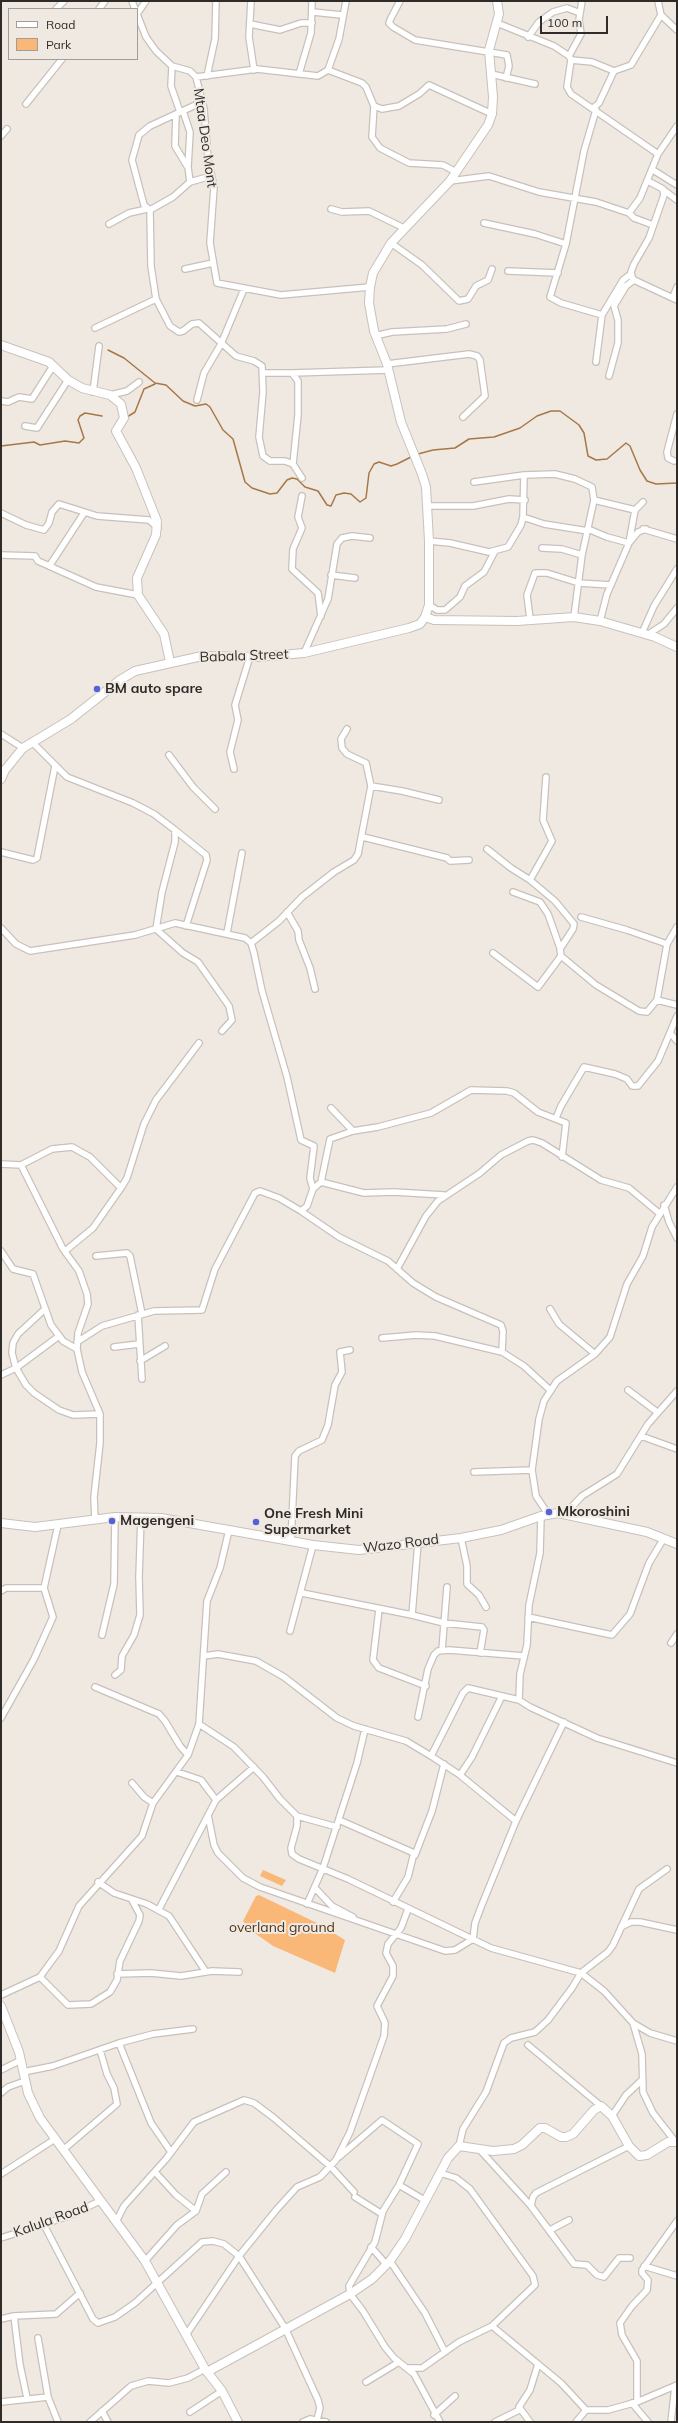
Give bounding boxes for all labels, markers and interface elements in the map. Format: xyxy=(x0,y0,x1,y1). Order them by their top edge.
legend xyxy=(8,8,138,60)
scale bar xyxy=(542,8,610,34)
text: 100 m xyxy=(547,15,582,30)
text: Road xyxy=(46,17,75,32)
text: Park xyxy=(46,37,71,52)
street label: Mtaa Deo Mont xyxy=(190,87,220,189)
street label: Babala Street xyxy=(199,646,289,666)
place label: BM auto spare xyxy=(105,681,202,697)
marker: BM auto spare xyxy=(92,684,102,694)
place label: Mkoroshini xyxy=(557,1504,630,1520)
place label: One Fresh Mini Supermarket xyxy=(264,1506,363,1538)
marker: Mkoroshini xyxy=(544,1507,554,1517)
place label: Magengeni xyxy=(120,1513,194,1529)
marker: Magengeni xyxy=(107,1516,117,1526)
marker: One Fresh Mini Supermarket xyxy=(251,1517,261,1527)
street label: Wazo Road xyxy=(362,1531,440,1557)
park label: overland ground xyxy=(229,1920,335,1936)
street label: Kalula Road xyxy=(11,2199,91,2241)

